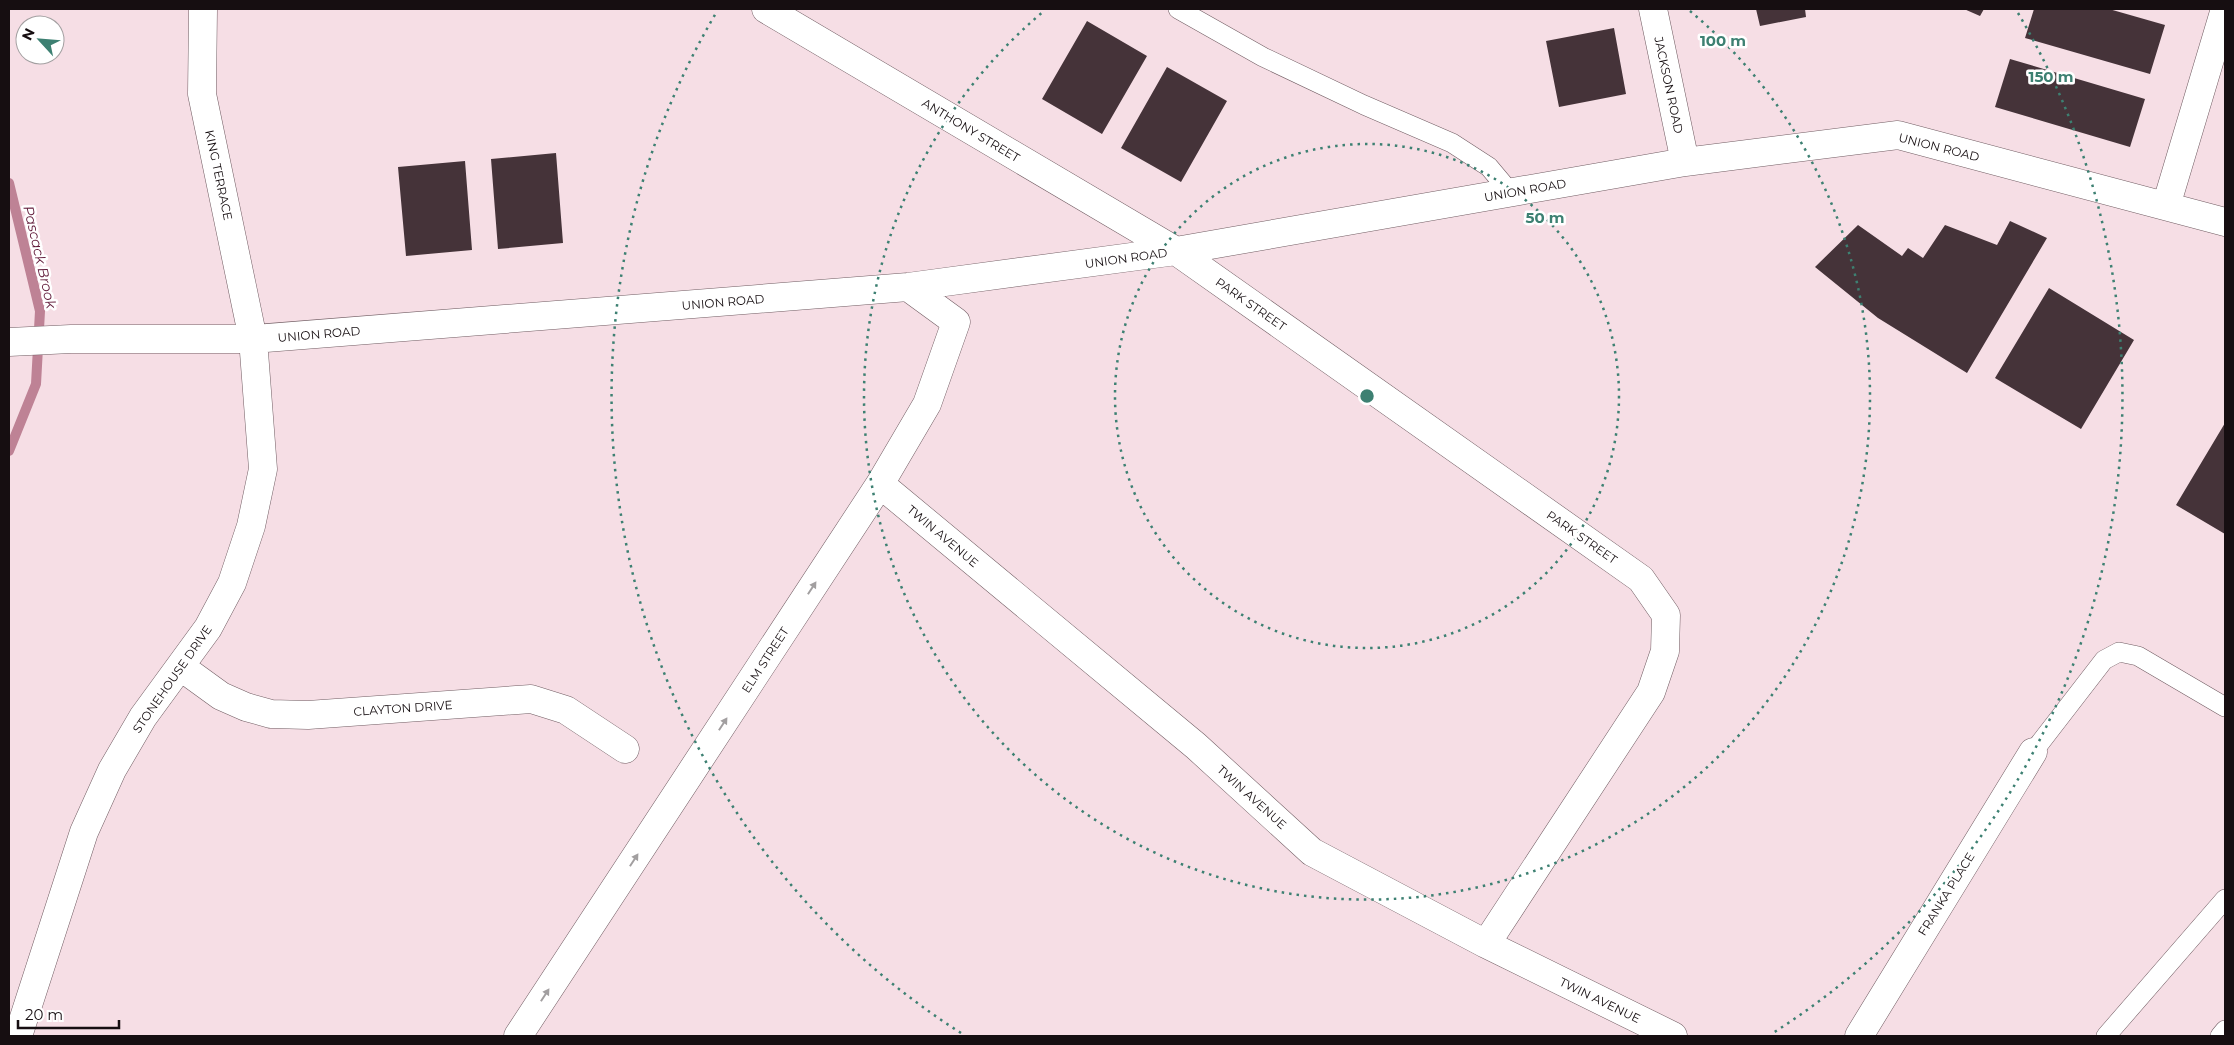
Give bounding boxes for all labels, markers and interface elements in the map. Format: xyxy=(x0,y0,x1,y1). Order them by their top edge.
north arrow xyxy=(15,15,65,65)
text: N xyxy=(18,25,39,43)
text: 100 m xyxy=(1700,31,1746,50)
street label: JACKSON ROAD xyxy=(1651,34,1687,135)
text: 150 m xyxy=(2029,67,2073,86)
street label: ANTHONY STREET xyxy=(919,95,1023,165)
street label: KING TERRACE xyxy=(202,129,236,221)
street label: UNION ROAD xyxy=(1897,130,1981,164)
street label: UNION ROAD xyxy=(1483,175,1567,205)
water label: Pascack Brook xyxy=(19,204,61,311)
text: 50 m xyxy=(1525,208,1565,227)
street label: UNION ROAD xyxy=(1084,245,1168,271)
street label: PARK STREET xyxy=(1213,274,1289,334)
street label: UNION ROAD xyxy=(681,291,765,313)
street label: UNION ROAD xyxy=(277,323,361,345)
centre of rings xyxy=(1358,387,1376,405)
street label: TWIN AVENUE xyxy=(904,502,982,570)
street label: PARK STREET xyxy=(1544,507,1620,567)
one-way arrow xyxy=(807,581,817,594)
street label: STONEHOUSE DRIVE xyxy=(129,622,215,736)
street label: ELM STREET xyxy=(738,624,792,696)
street label: CLAYTON DRIVE xyxy=(353,697,453,719)
one-way arrow xyxy=(718,717,728,730)
street label: TWIN AVENUE xyxy=(1214,762,1290,832)
street label: FRANKA PLACE xyxy=(1914,850,1978,938)
one-way arrow xyxy=(629,853,639,866)
street label: TWIN AVENUE xyxy=(1557,974,1643,1026)
one-way arrow xyxy=(540,989,550,1002)
scale bar xyxy=(18,998,119,1030)
text: 20 m xyxy=(25,1005,63,1024)

